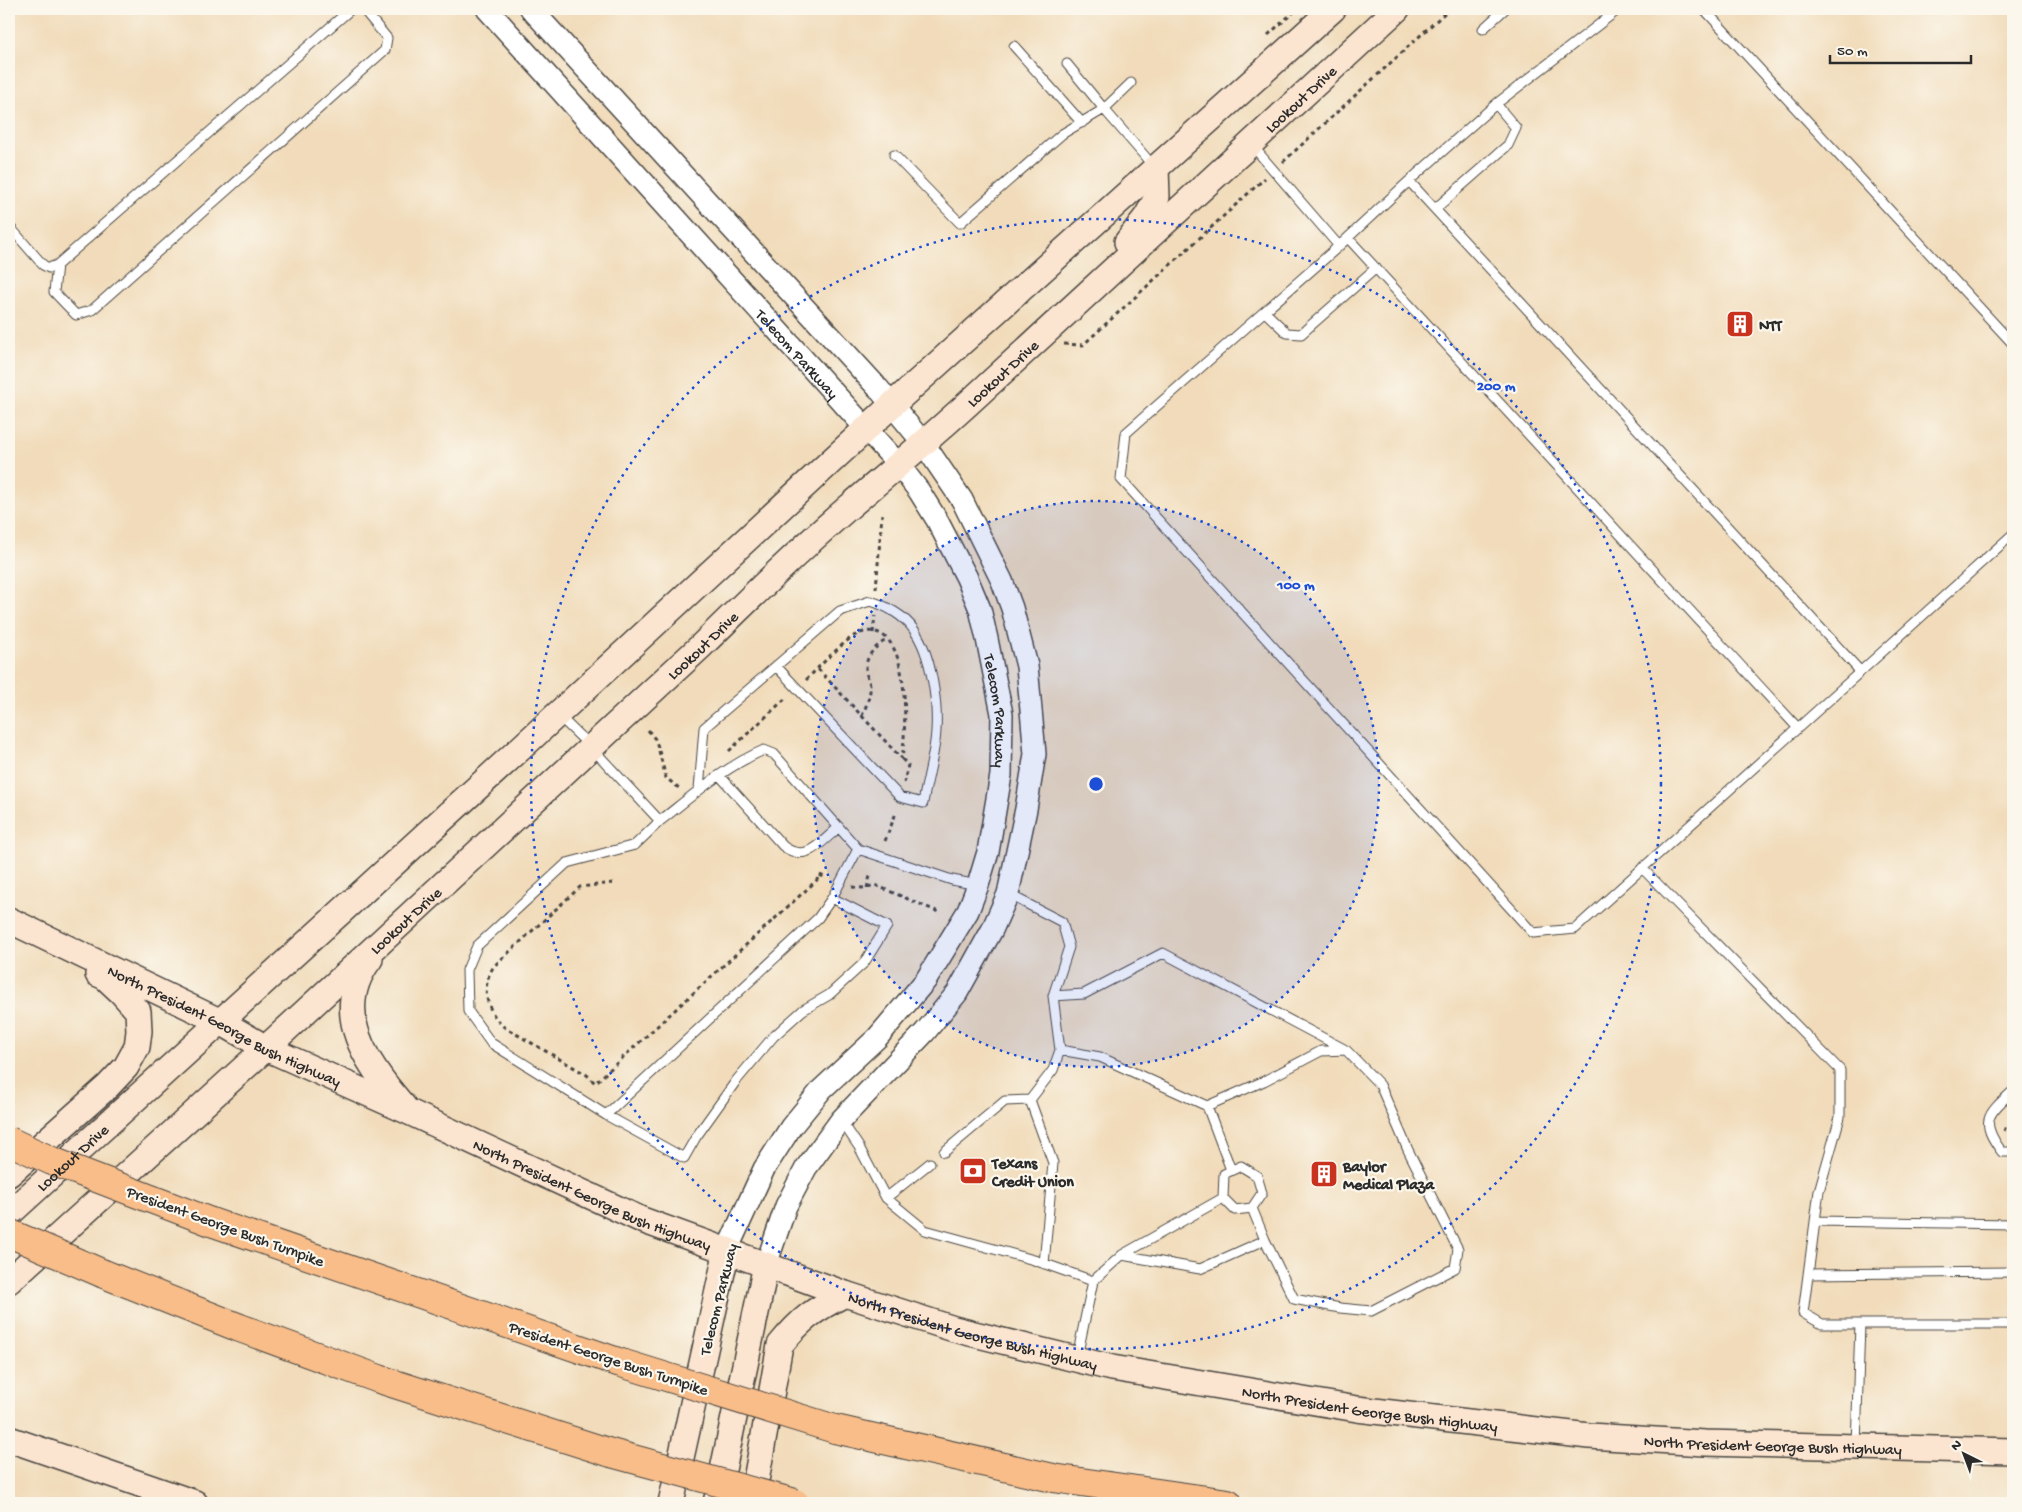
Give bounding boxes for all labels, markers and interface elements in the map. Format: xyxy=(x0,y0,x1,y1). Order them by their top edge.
scale bar xyxy=(1830,32,1971,64)
text: 50 m xyxy=(1837,43,1868,61)
street label: Lookout Drive xyxy=(1263,63,1343,138)
street label: Telecom Parkway xyxy=(749,306,841,405)
building icon: NTT xyxy=(1725,309,1755,339)
place label: NTT xyxy=(1759,318,1784,337)
street label: Lookout Drive xyxy=(964,337,1045,413)
text: 200 m xyxy=(1477,378,1516,396)
text: 100 m xyxy=(1276,577,1315,595)
street label: Lookout Drive xyxy=(665,608,744,685)
street label: Telecom Parkway xyxy=(977,652,1008,768)
centre of rings xyxy=(1087,775,1105,793)
street label: Lookout Drive xyxy=(368,884,448,960)
street label: North President George Bush Highway xyxy=(103,963,343,1093)
street label: Lookout Drive xyxy=(34,1121,115,1197)
street label: North President George Bush Highway xyxy=(469,1137,713,1257)
bank icon: Texans Credit Union xyxy=(958,1156,988,1186)
place label: Texans Credit Union xyxy=(990,1156,1074,1193)
building icon: Baylor Medical Plaza xyxy=(1309,1159,1339,1189)
place label: Baylor Medical Plaza xyxy=(1342,1159,1435,1196)
street label: President George Bush Turnpike xyxy=(123,1183,327,1273)
street label: Telecom Parkway xyxy=(697,1242,744,1359)
street label: North President George Bush Highway xyxy=(845,1290,1099,1377)
street label: President George Bush Turnpike xyxy=(505,1319,711,1402)
street label: North President George Bush Highway xyxy=(1240,1384,1498,1438)
north arrow xyxy=(1940,1430,1990,1480)
street label: North President George Bush Highway xyxy=(1643,1433,1902,1461)
text: N xyxy=(1948,1437,1966,1456)

